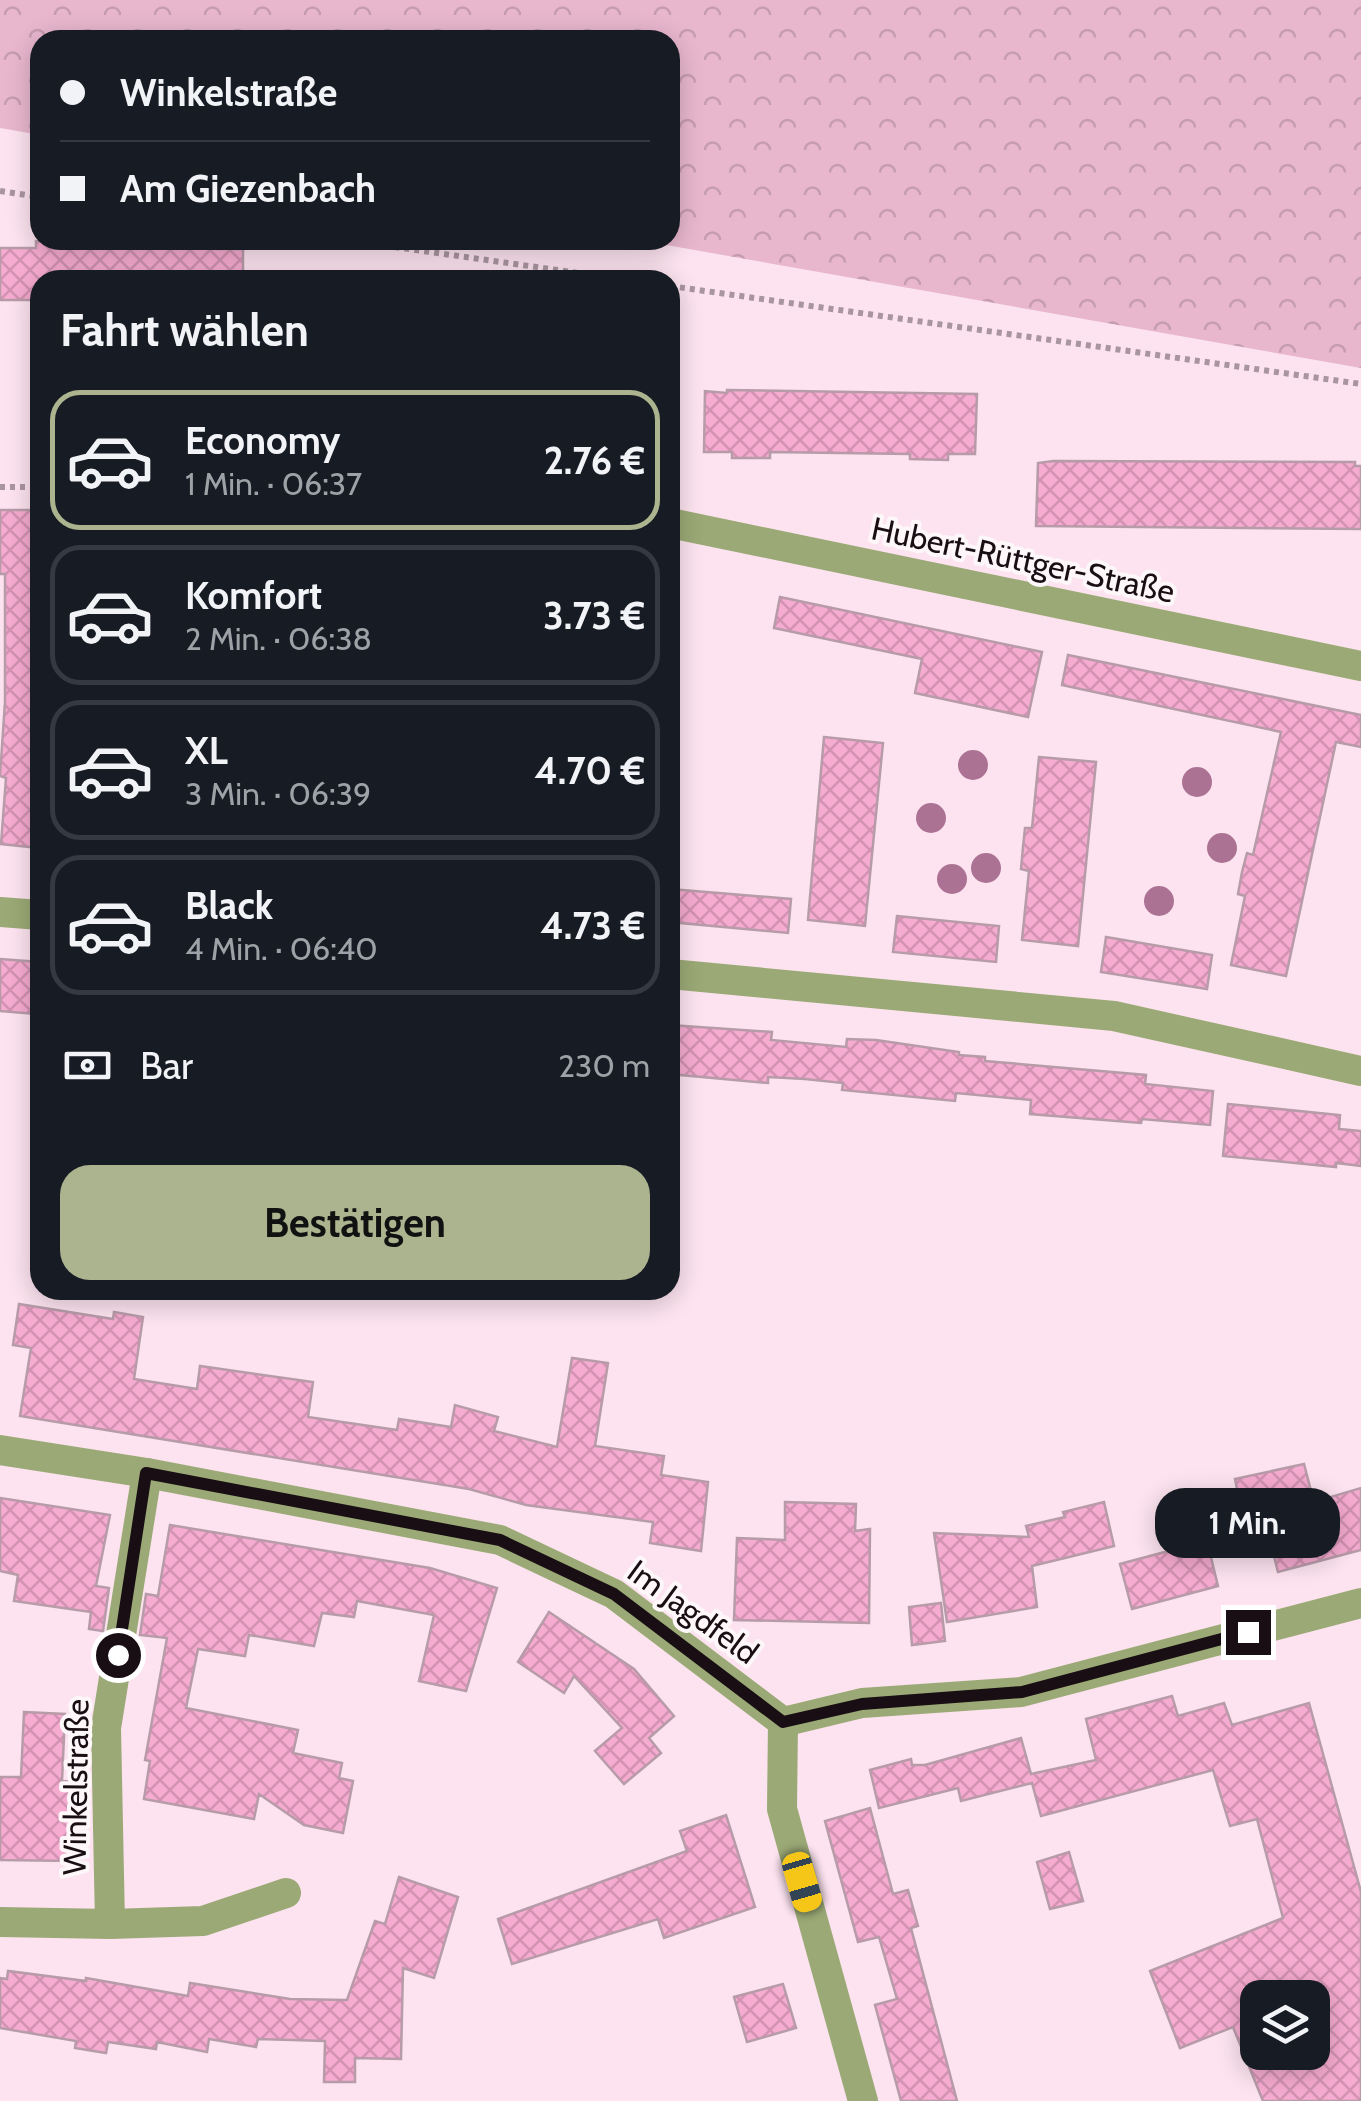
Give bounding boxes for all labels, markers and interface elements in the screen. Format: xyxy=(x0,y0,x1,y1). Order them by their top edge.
text: Winkelstraße xyxy=(120,69,337,116)
text: Am Giezenbach xyxy=(120,165,376,212)
text: Fahrt wählen xyxy=(60,303,309,357)
icon: car xyxy=(65,415,155,505)
text: Economy xyxy=(185,417,340,464)
text: 2.76 € xyxy=(544,437,645,484)
text: 1 Min. · 06:37 xyxy=(185,464,362,503)
street label: Hubert-Rüttger-Straße xyxy=(868,508,1178,611)
icon: car xyxy=(65,570,155,660)
text: Komfort xyxy=(185,572,322,619)
text: 3.73 € xyxy=(543,592,645,639)
text: 2 Min. · 06:38 xyxy=(185,619,372,658)
icon: car xyxy=(65,725,155,815)
text: XL xyxy=(185,727,228,774)
text: 4.70 € xyxy=(534,747,645,794)
text: 3 Min. · 06:39 xyxy=(185,774,371,813)
icon: car xyxy=(65,880,155,970)
text: Black xyxy=(185,882,273,929)
text: 4.73 € xyxy=(540,902,645,949)
text: 4 Min. · 06:40 xyxy=(185,929,378,968)
icon: cash xyxy=(60,1038,115,1093)
text: Bar xyxy=(140,1042,193,1089)
text: 230 m xyxy=(558,1046,650,1085)
button: Bestätigen xyxy=(60,1165,650,1280)
callout: 1 Min. xyxy=(1156,1487,1340,1557)
text: 1 Min. xyxy=(1209,1503,1286,1542)
street label: Im Jagdfeld xyxy=(620,1551,766,1672)
route end xyxy=(1226,1610,1271,1655)
route start xyxy=(96,1633,141,1678)
street label: Winkelstraße xyxy=(54,1699,97,1875)
car xyxy=(779,1849,825,1915)
map controls xyxy=(1240,1980,1330,2070)
button: layers xyxy=(1240,1980,1330,2070)

